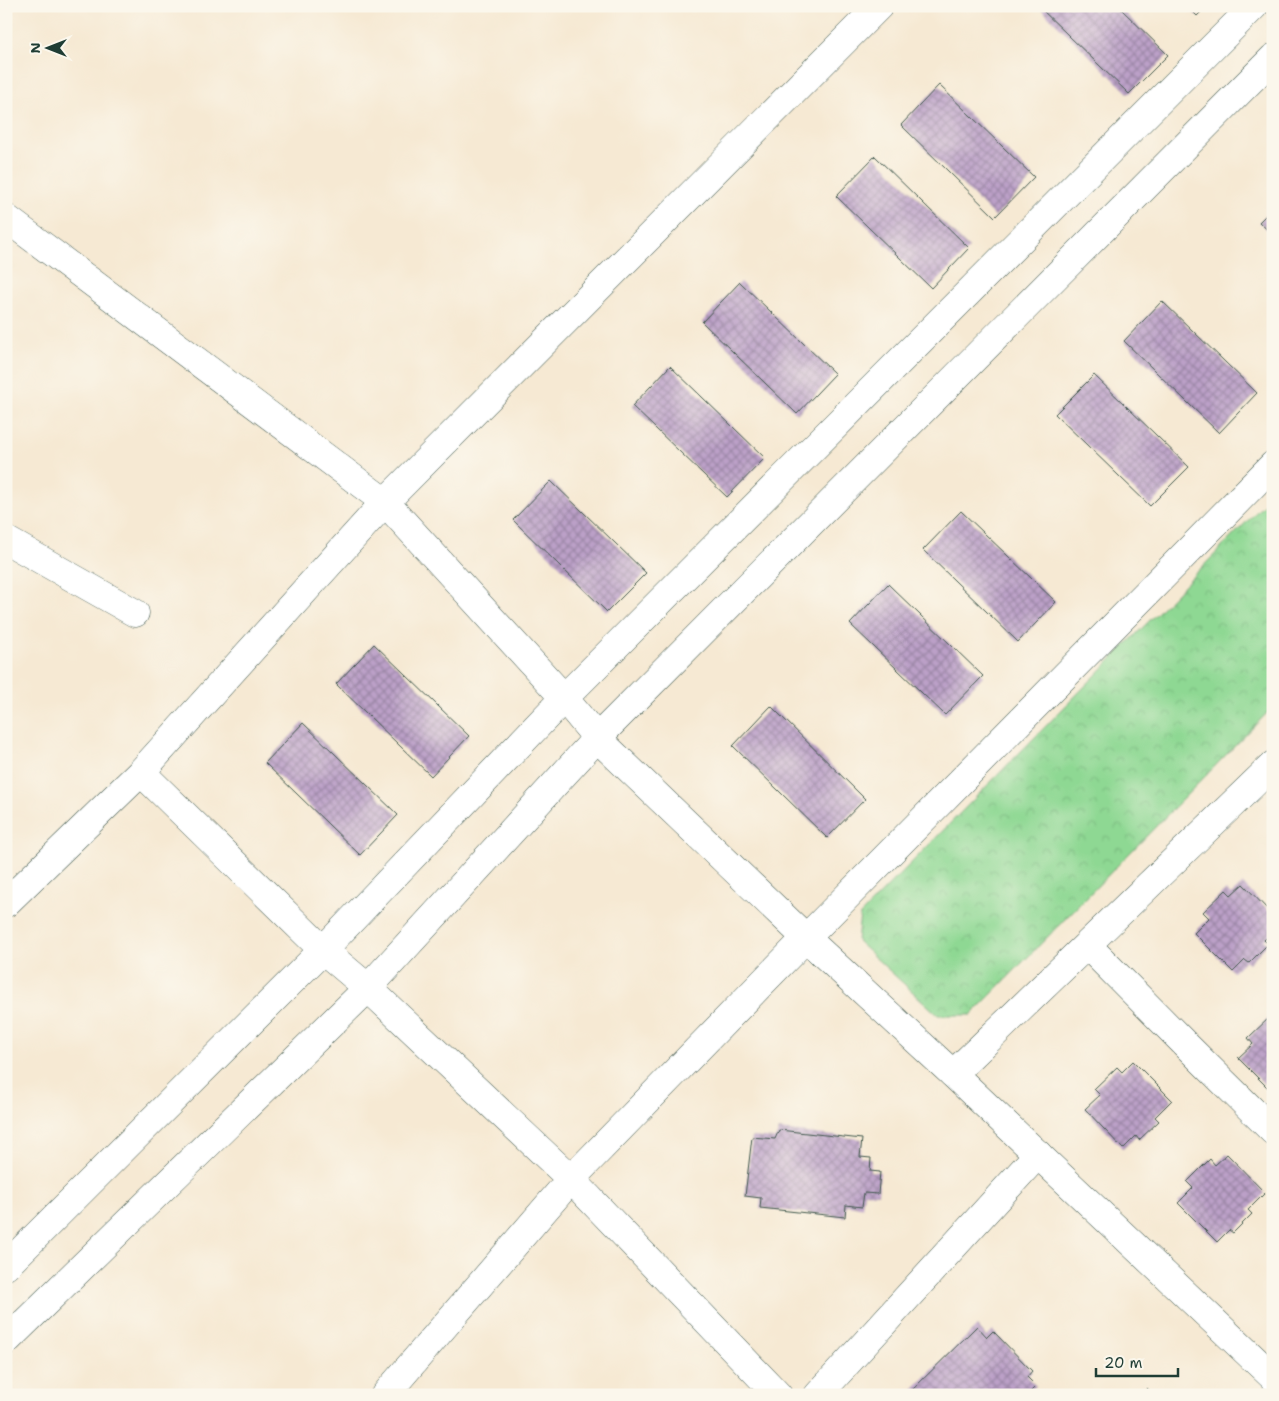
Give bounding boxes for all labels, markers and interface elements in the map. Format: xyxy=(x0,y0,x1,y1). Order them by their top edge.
north arrow xyxy=(22,22,72,72)
text: N xyxy=(26,42,44,54)
scale bar xyxy=(1096,1346,1179,1378)
text: 20 m xyxy=(1104,1353,1143,1373)

